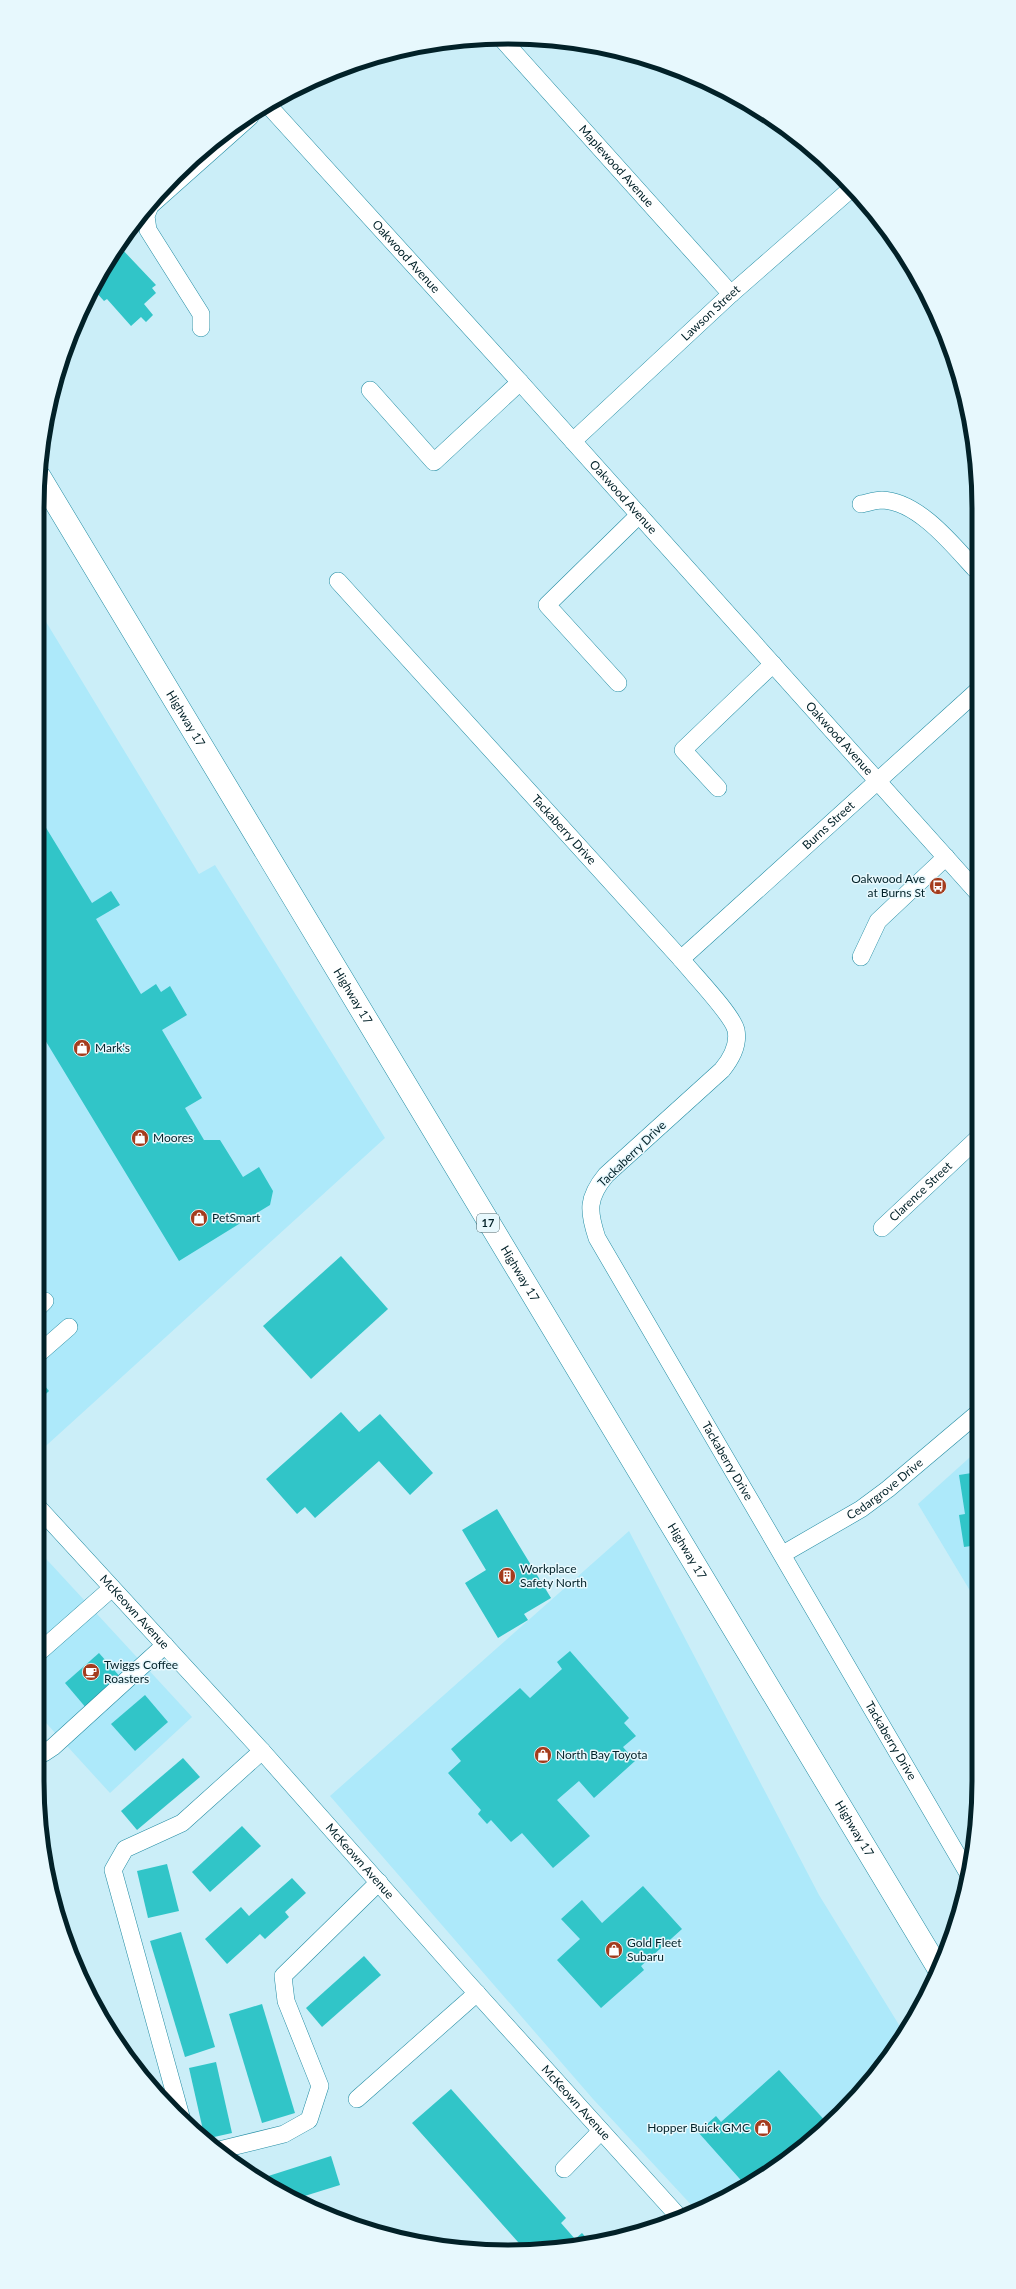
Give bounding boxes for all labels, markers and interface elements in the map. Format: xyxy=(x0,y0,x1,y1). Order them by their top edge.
street label: Maplewood Avenue xyxy=(576,122,657,210)
street label: Oakwood Avenue xyxy=(369,217,443,296)
street label: Lawson Street xyxy=(678,281,743,344)
street label: Oakwood Avenue xyxy=(587,457,660,537)
street label: Highway 17 xyxy=(163,687,209,749)
street label: Oakwood Avenue xyxy=(803,698,877,778)
street label: Tackaberry Drive xyxy=(529,792,600,867)
street label: Burns Street xyxy=(799,797,858,853)
place label: Oakwood Ave at Burns St xyxy=(851,871,926,900)
bus stop icon: Oakwood Ave at Burns St xyxy=(928,876,948,896)
street label: Highway 17 xyxy=(330,965,376,1027)
shop icon: Mark's xyxy=(72,1038,92,1058)
place label: Mark's xyxy=(95,1040,130,1055)
street label: Tackaberry Drive xyxy=(594,1117,669,1190)
shop icon: Moores xyxy=(130,1128,150,1148)
place label: Moores xyxy=(153,1130,193,1145)
street label: Clarence Street xyxy=(886,1158,955,1224)
shop icon: PetSmart xyxy=(189,1208,209,1228)
place label: PetSmart xyxy=(212,1210,261,1225)
road number: 17 xyxy=(477,1214,499,1232)
street label: Highway 17 xyxy=(498,1243,543,1304)
street label: Tackaberry Drive xyxy=(699,1419,757,1503)
street label: Cedargrove Drive xyxy=(844,1455,926,1523)
street label: Highway 17 xyxy=(665,1520,710,1582)
place label: Workplace Safety North xyxy=(520,1561,587,1590)
building icon: Workplace Safety North xyxy=(497,1566,517,1586)
street label: McKeown Avenue xyxy=(97,1571,173,1652)
place label: Twiggs Coffee Roasters xyxy=(104,1657,178,1686)
cafe icon: Twiggs Coffee Roasters xyxy=(81,1662,101,1682)
street label: Tackaberry Drive xyxy=(862,1698,920,1783)
shop icon: North Bay Toyota xyxy=(533,1745,553,1765)
place label: North Bay Toyota xyxy=(556,1747,648,1762)
street label: Highway 17 xyxy=(832,1798,877,1859)
street label: McKeown Avenue xyxy=(323,1820,397,1902)
place label: Gold Fleet Subaru xyxy=(627,1935,682,1964)
shop icon: Gold Fleet Subaru xyxy=(604,1940,624,1960)
street label: McKeown Avenue xyxy=(538,2062,614,2143)
shop icon: Hopper Buick GMC xyxy=(753,2118,773,2138)
place label: Hopper Buick GMC xyxy=(647,2120,750,2135)

